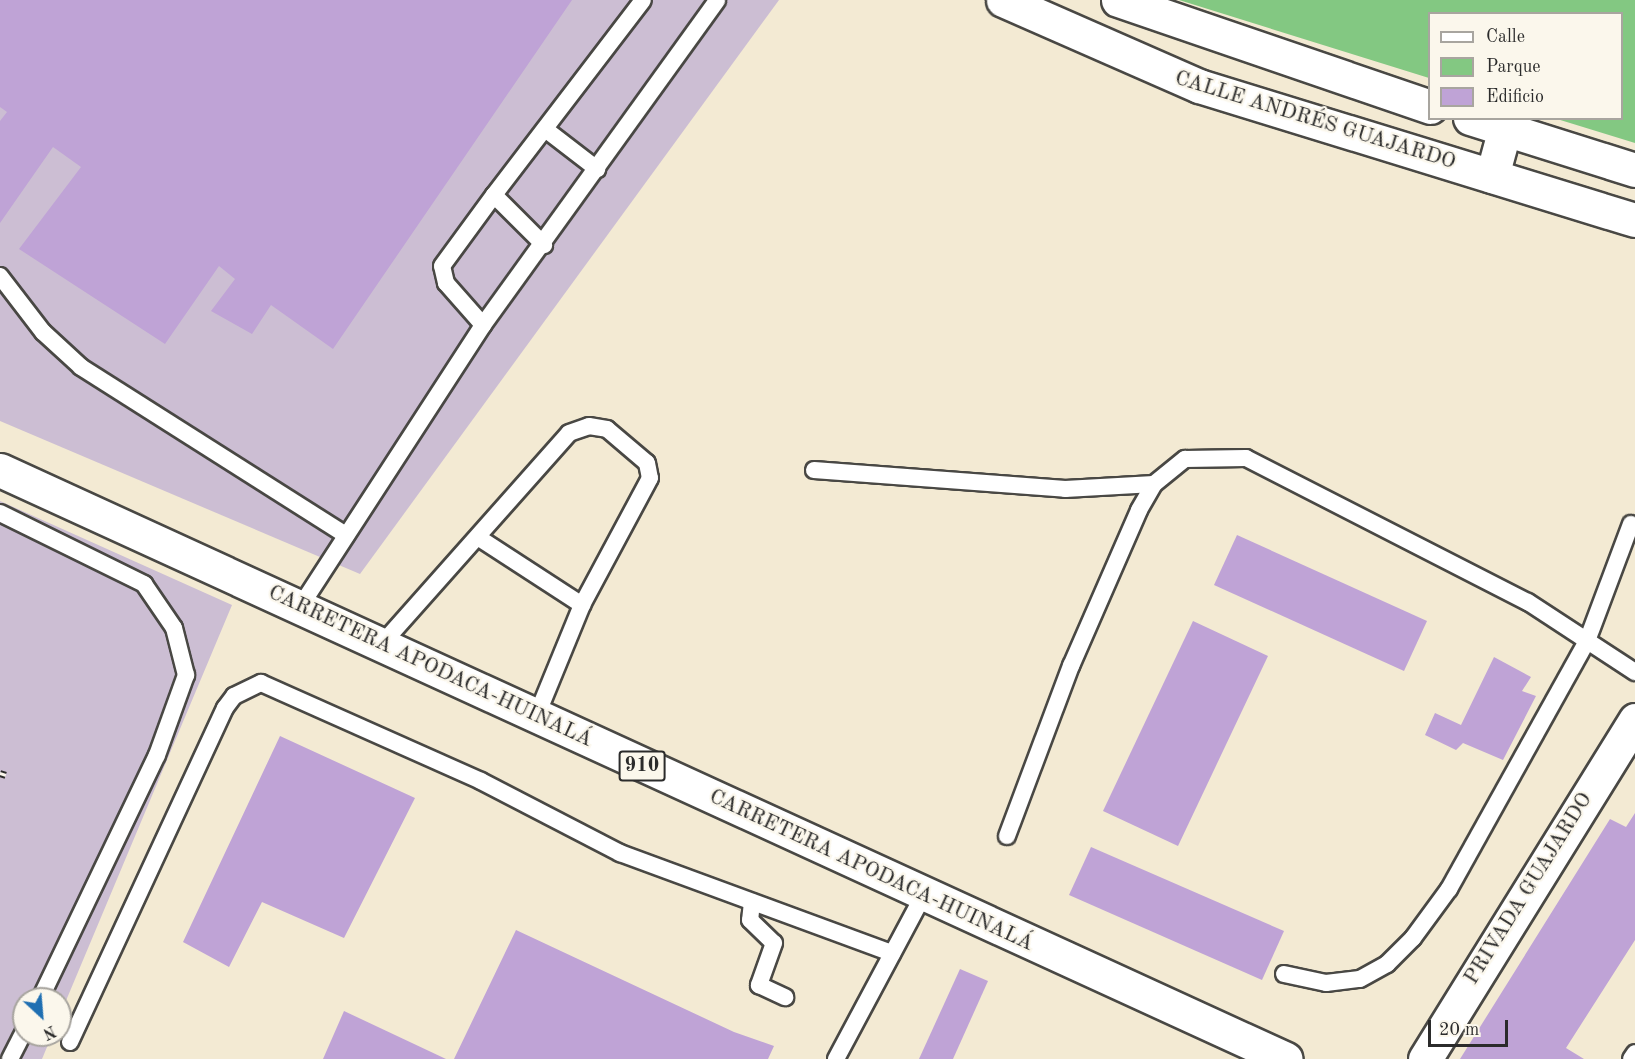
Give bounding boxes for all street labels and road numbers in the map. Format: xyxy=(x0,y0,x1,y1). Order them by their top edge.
street label: CALLE ANDRÉS GUAJARDO xyxy=(1172,66,1458,176)
street label: CARRETERA APODACA-HUINALÁ xyxy=(264,581,596,753)
road number: 910 xyxy=(618,749,666,783)
street label: CARRETERA APODACA-HUINALÁ xyxy=(705,785,1037,957)
street label: PRIVADA GUAJARDO xyxy=(1460,788,1598,990)

